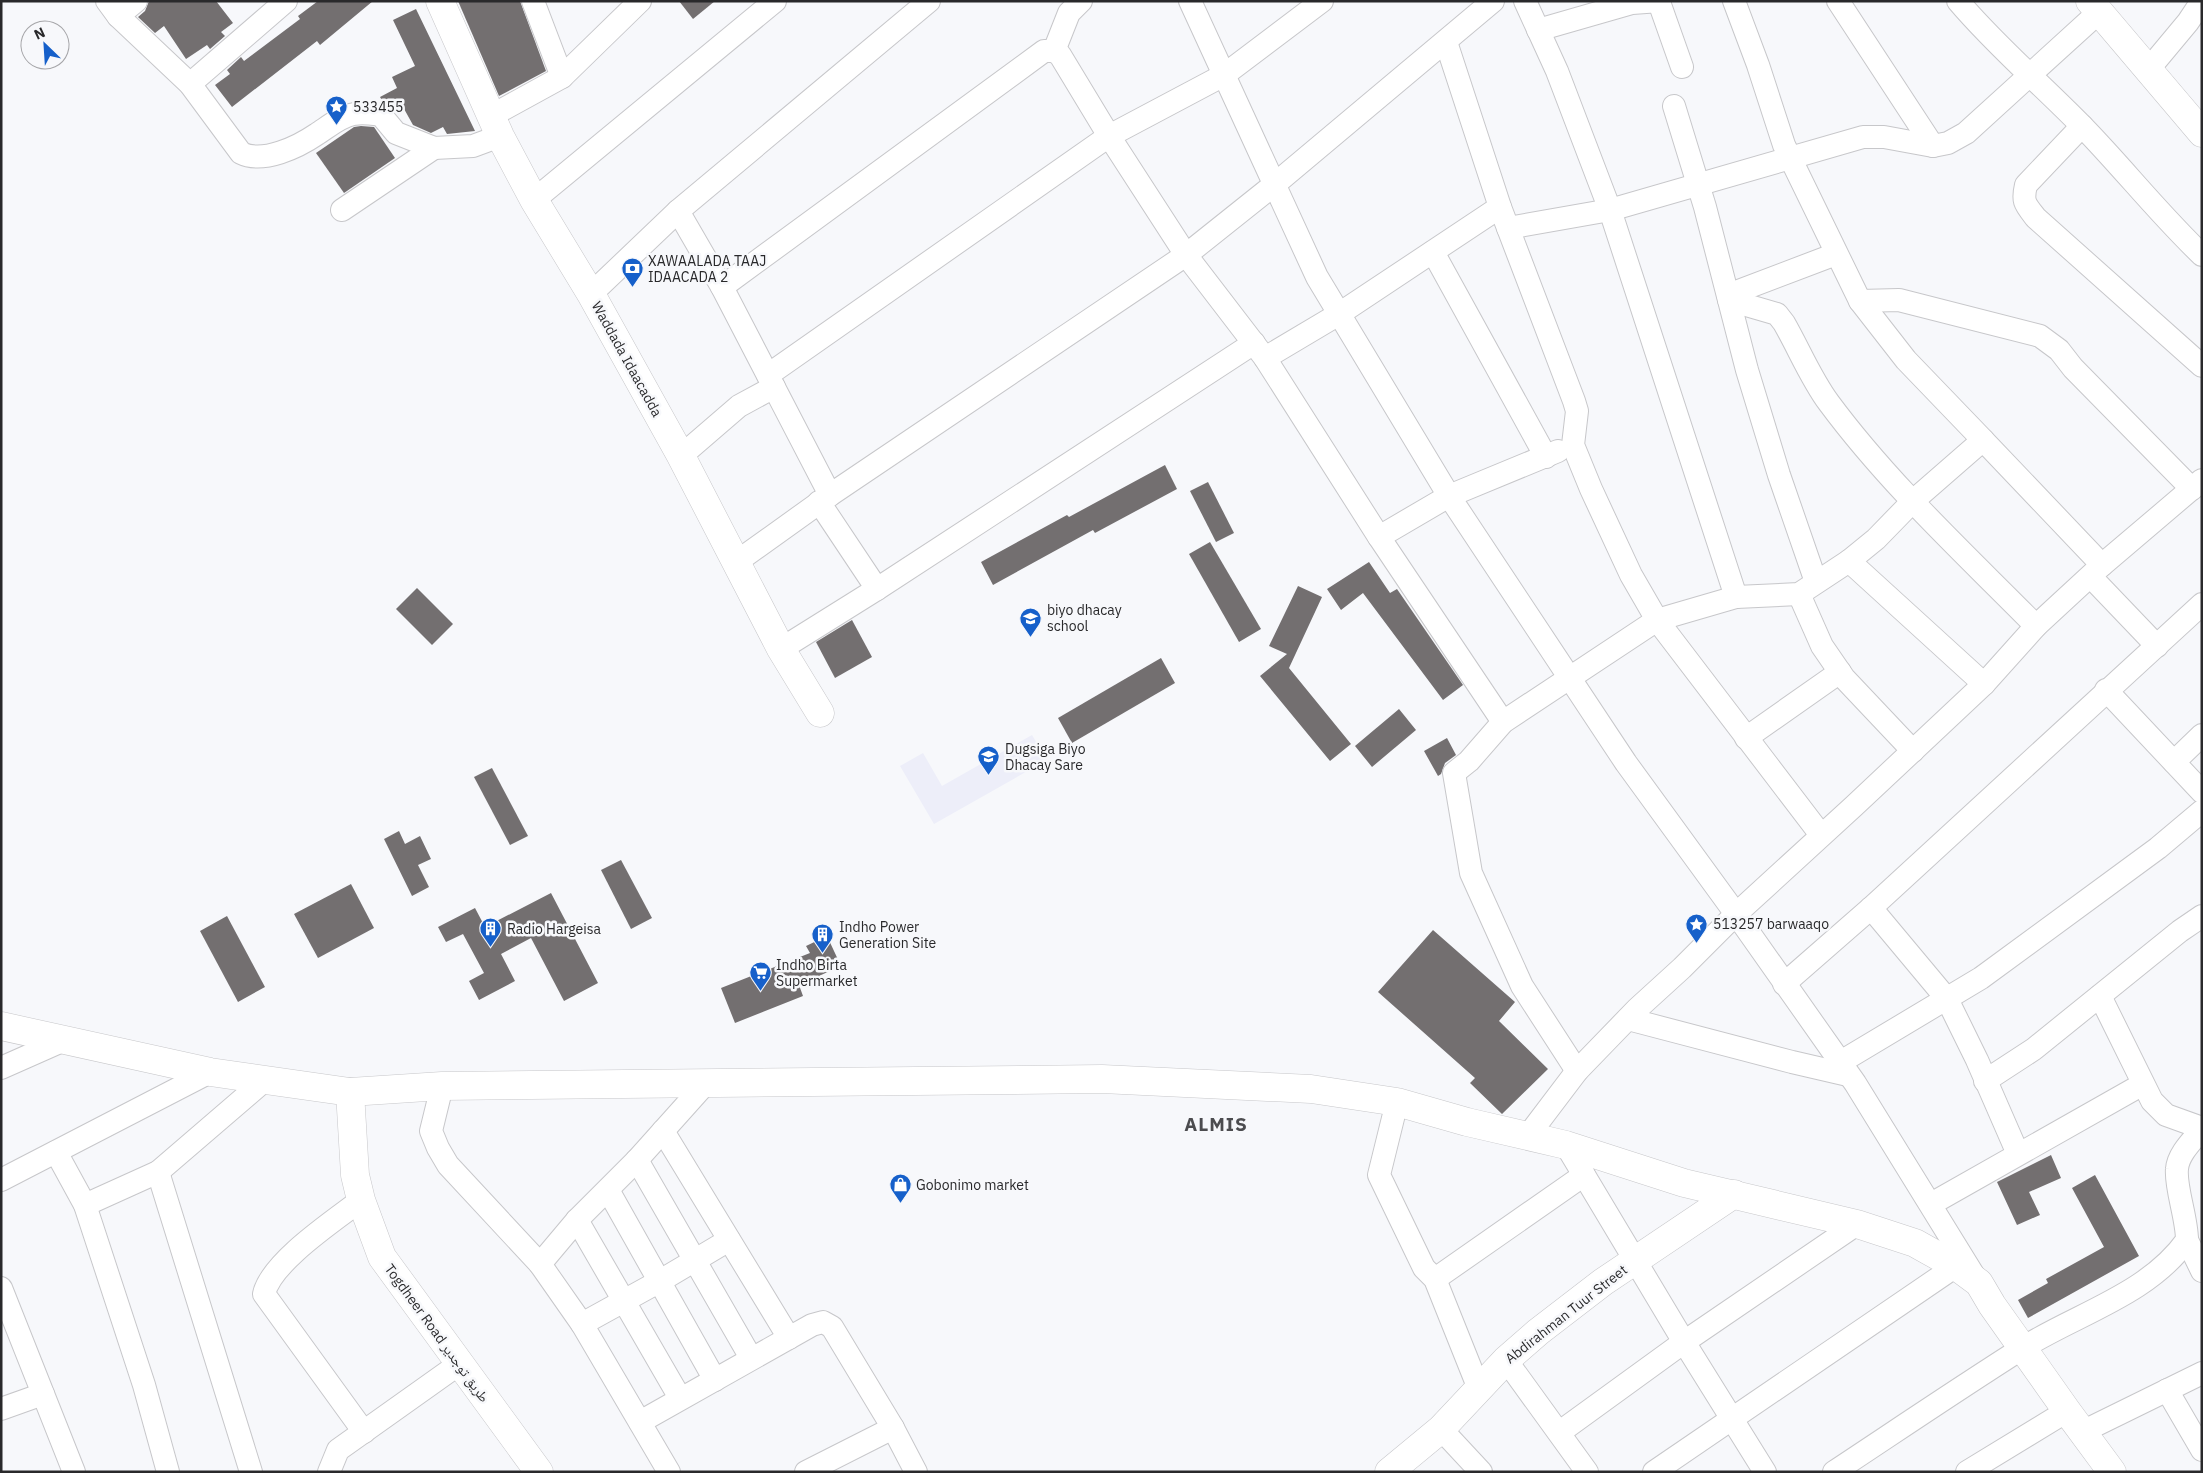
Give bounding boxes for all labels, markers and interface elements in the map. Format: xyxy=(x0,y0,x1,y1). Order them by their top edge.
north arrow xyxy=(20,20,70,70)
text: N xyxy=(31,23,48,44)
place icon: 533455 xyxy=(325,95,349,126)
place label: 533455 xyxy=(353,98,403,116)
place label: XAWAALADA TAAJ IDAACADA 2 xyxy=(648,252,766,286)
bank icon: XAWAALADA TAAJ IDAACADA 2 xyxy=(620,257,644,288)
street label: Waddada Idaacadda xyxy=(588,298,666,420)
place label: biyo dhacay school xyxy=(1047,601,1122,635)
school or university icon: biyo dhacay school xyxy=(1019,606,1043,637)
place label: Dugsiga Biyo Dhacay Sare xyxy=(1005,740,1086,774)
school or university icon: Dugsiga Biyo Dhacay Sare xyxy=(977,745,1001,776)
place icon: 513257 barwaaqo xyxy=(1685,912,1709,943)
place label: 513257 barwaaqo xyxy=(1713,915,1829,933)
building icon: Radio Hargeisa xyxy=(479,917,503,948)
place label: Indho Power Generation Site xyxy=(839,918,937,952)
place label: Radio Hargeisa xyxy=(507,920,602,938)
building icon: Indho Power Generation Site xyxy=(811,923,835,954)
place label: Indho Birta Supermarket xyxy=(776,956,858,990)
supermarket icon: Indho Birta Supermarket xyxy=(748,961,772,992)
district label: ALMIS xyxy=(1184,1112,1248,1136)
shop icon: Gobonimo market xyxy=(888,1173,912,1204)
place label: Gobonimo market xyxy=(916,1176,1029,1194)
street label: Togdheer Road طريق توجدير xyxy=(380,1260,493,1406)
street label: Abdirahman Tuur Street xyxy=(1501,1261,1631,1367)

